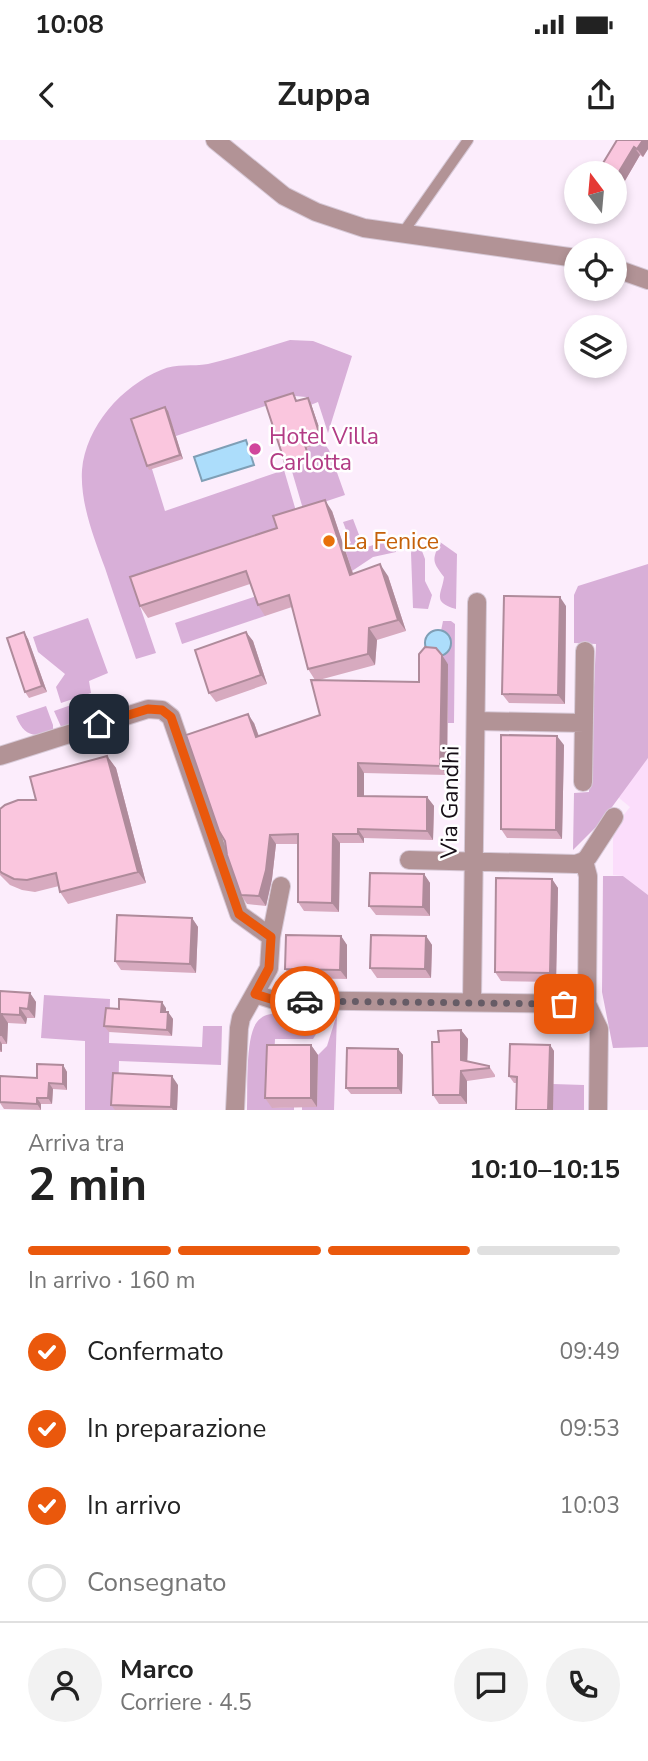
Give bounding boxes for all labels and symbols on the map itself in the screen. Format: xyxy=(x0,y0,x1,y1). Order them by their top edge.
north arrow xyxy=(564,161,626,224)
place label: Hotel Villa Carlotta xyxy=(269,421,379,478)
marker: Hotel Villa Carlotta xyxy=(247,441,263,457)
place label: La Fenice xyxy=(343,526,439,557)
marker: La Fenice xyxy=(321,533,337,549)
pin xyxy=(69,694,129,754)
street label: Via Gandhi xyxy=(433,745,466,860)
courier xyxy=(270,966,340,1036)
pin xyxy=(534,974,594,1034)

